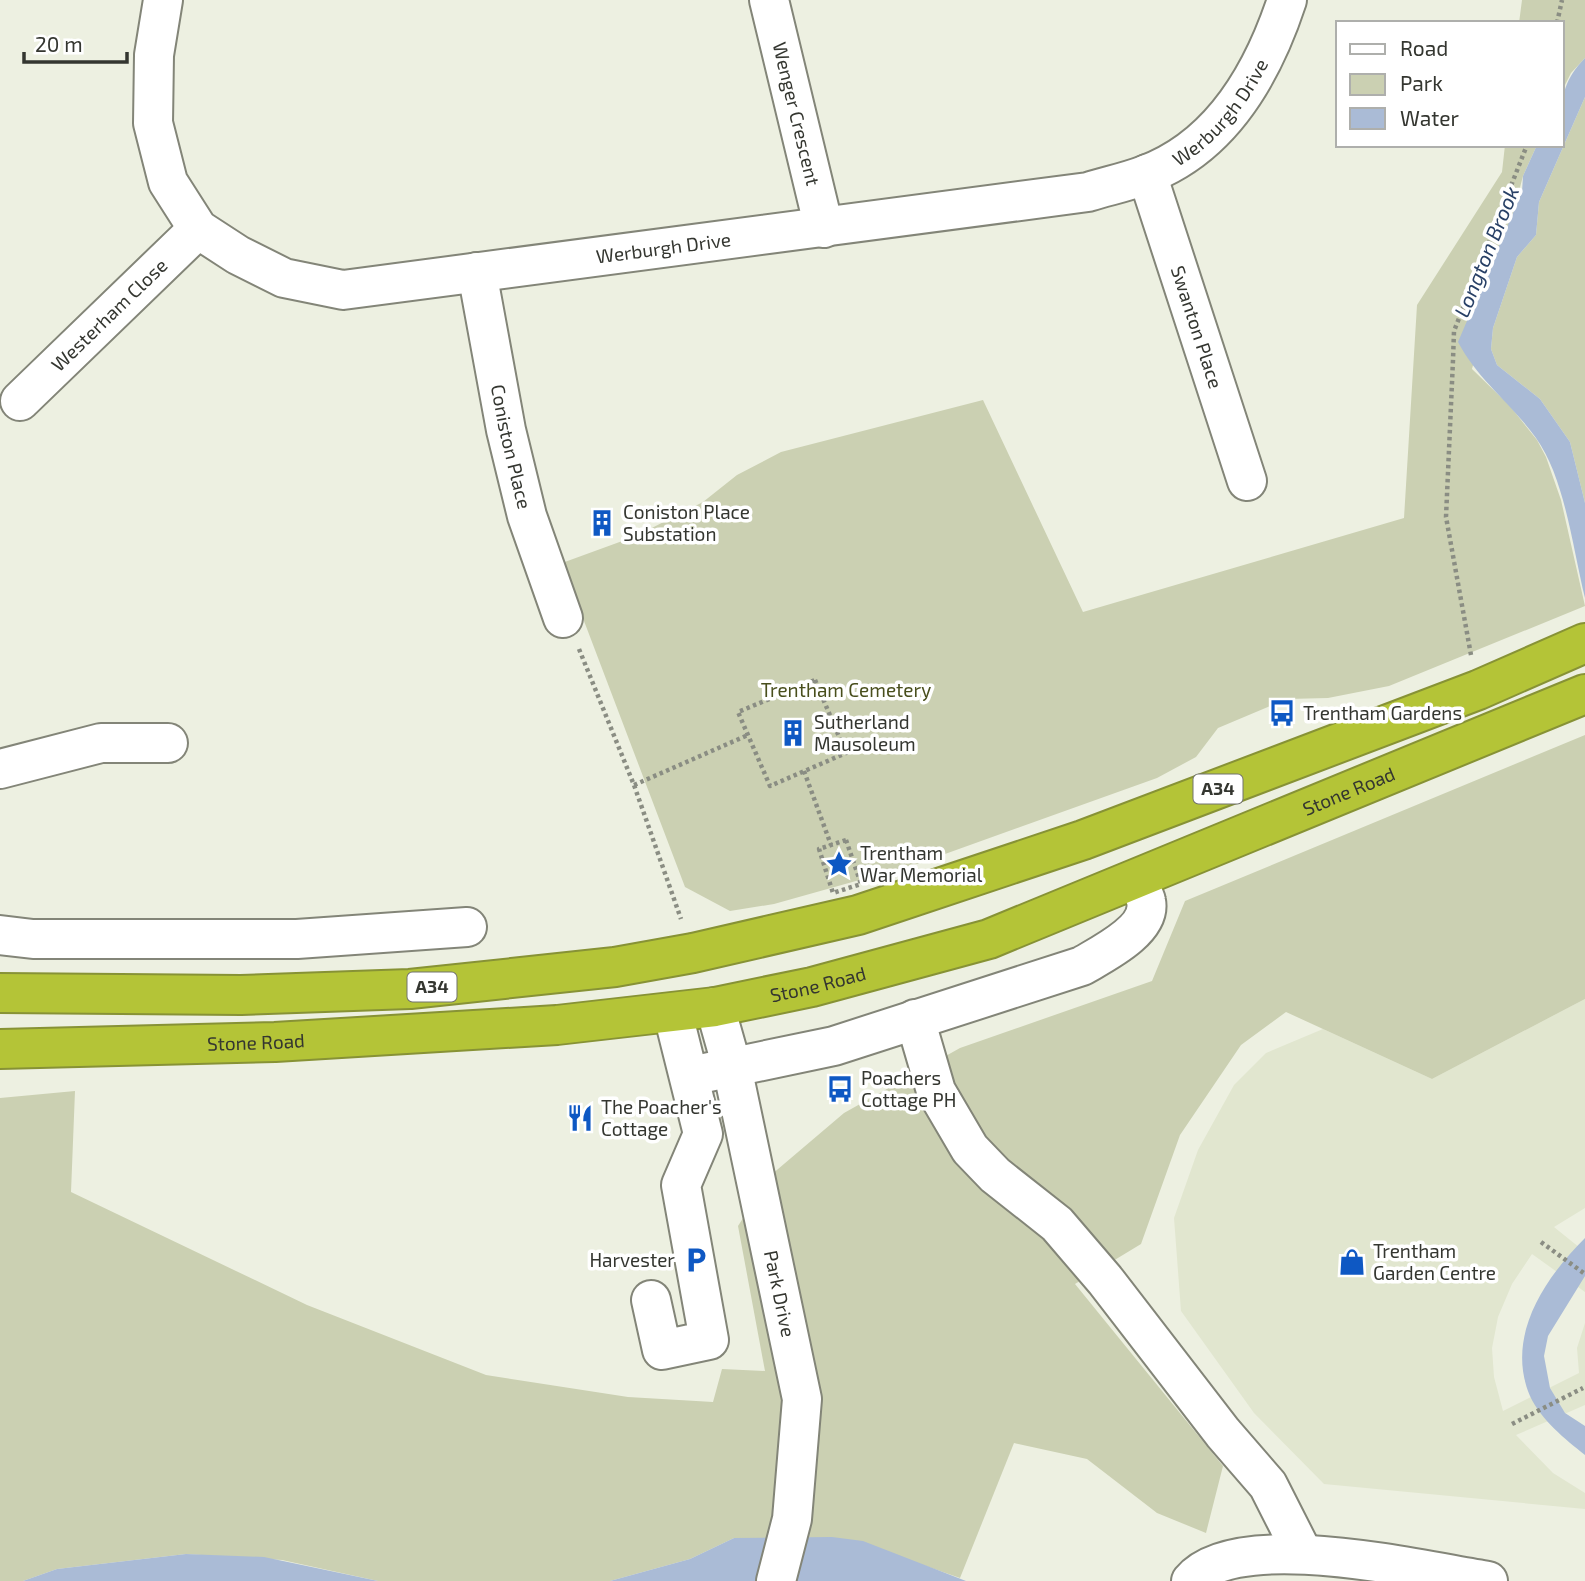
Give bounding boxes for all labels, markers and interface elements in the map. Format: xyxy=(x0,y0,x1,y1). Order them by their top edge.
scale bar xyxy=(24,21,128,65)
legend xyxy=(1336,21,1564,147)
text: 20 m xyxy=(35,31,83,56)
text: Road xyxy=(1400,35,1448,60)
street label: Wenger Crescent xyxy=(769,40,825,188)
street label: Werburgh Drive xyxy=(1168,55,1272,170)
text: Park xyxy=(1400,70,1443,95)
text: Water xyxy=(1400,105,1459,130)
water label: Longton Brook xyxy=(1448,182,1523,321)
street label: Werburgh Drive xyxy=(595,227,732,268)
street label: Westerham Close xyxy=(46,253,172,376)
street label: Swanton Place xyxy=(1167,263,1228,391)
street label: Coniston Place xyxy=(487,382,537,511)
place label: Coniston Place Substation xyxy=(623,500,750,545)
building icon: Coniston Place Substation xyxy=(587,508,617,538)
park label: Trentham Cemetery xyxy=(761,678,931,701)
bus stop icon: Trentham Gardens xyxy=(1267,698,1297,728)
place label: Trentham Gardens xyxy=(1303,701,1462,724)
place label: Sutherland Mausoleum xyxy=(814,710,916,755)
building icon: Sutherland Mausoleum xyxy=(778,718,808,748)
street label: Stone Road xyxy=(1299,761,1398,820)
road number: A34 xyxy=(1194,774,1242,804)
place label: Trentham War Memorial xyxy=(860,841,983,886)
place icon: Trentham War Memorial xyxy=(824,849,854,879)
street label: Stone Road xyxy=(768,961,868,1006)
road number: A34 xyxy=(408,972,457,1002)
street label: Stone Road xyxy=(207,1028,305,1055)
place label: Poachers Cottage PH xyxy=(861,1066,956,1111)
bus stop icon: Poachers Cottage PH xyxy=(825,1074,855,1104)
place label: The Poacher's Cottage xyxy=(601,1095,722,1140)
restaurant icon: The Poacher's Cottage xyxy=(565,1103,595,1133)
place label: Trentham Garden Centre xyxy=(1373,1239,1496,1284)
parking icon: Harvester xyxy=(681,1245,711,1275)
shop icon: Trentham Garden Centre xyxy=(1337,1247,1367,1277)
place label: Harvester xyxy=(589,1248,675,1271)
street label: Park Drive xyxy=(760,1248,801,1339)

